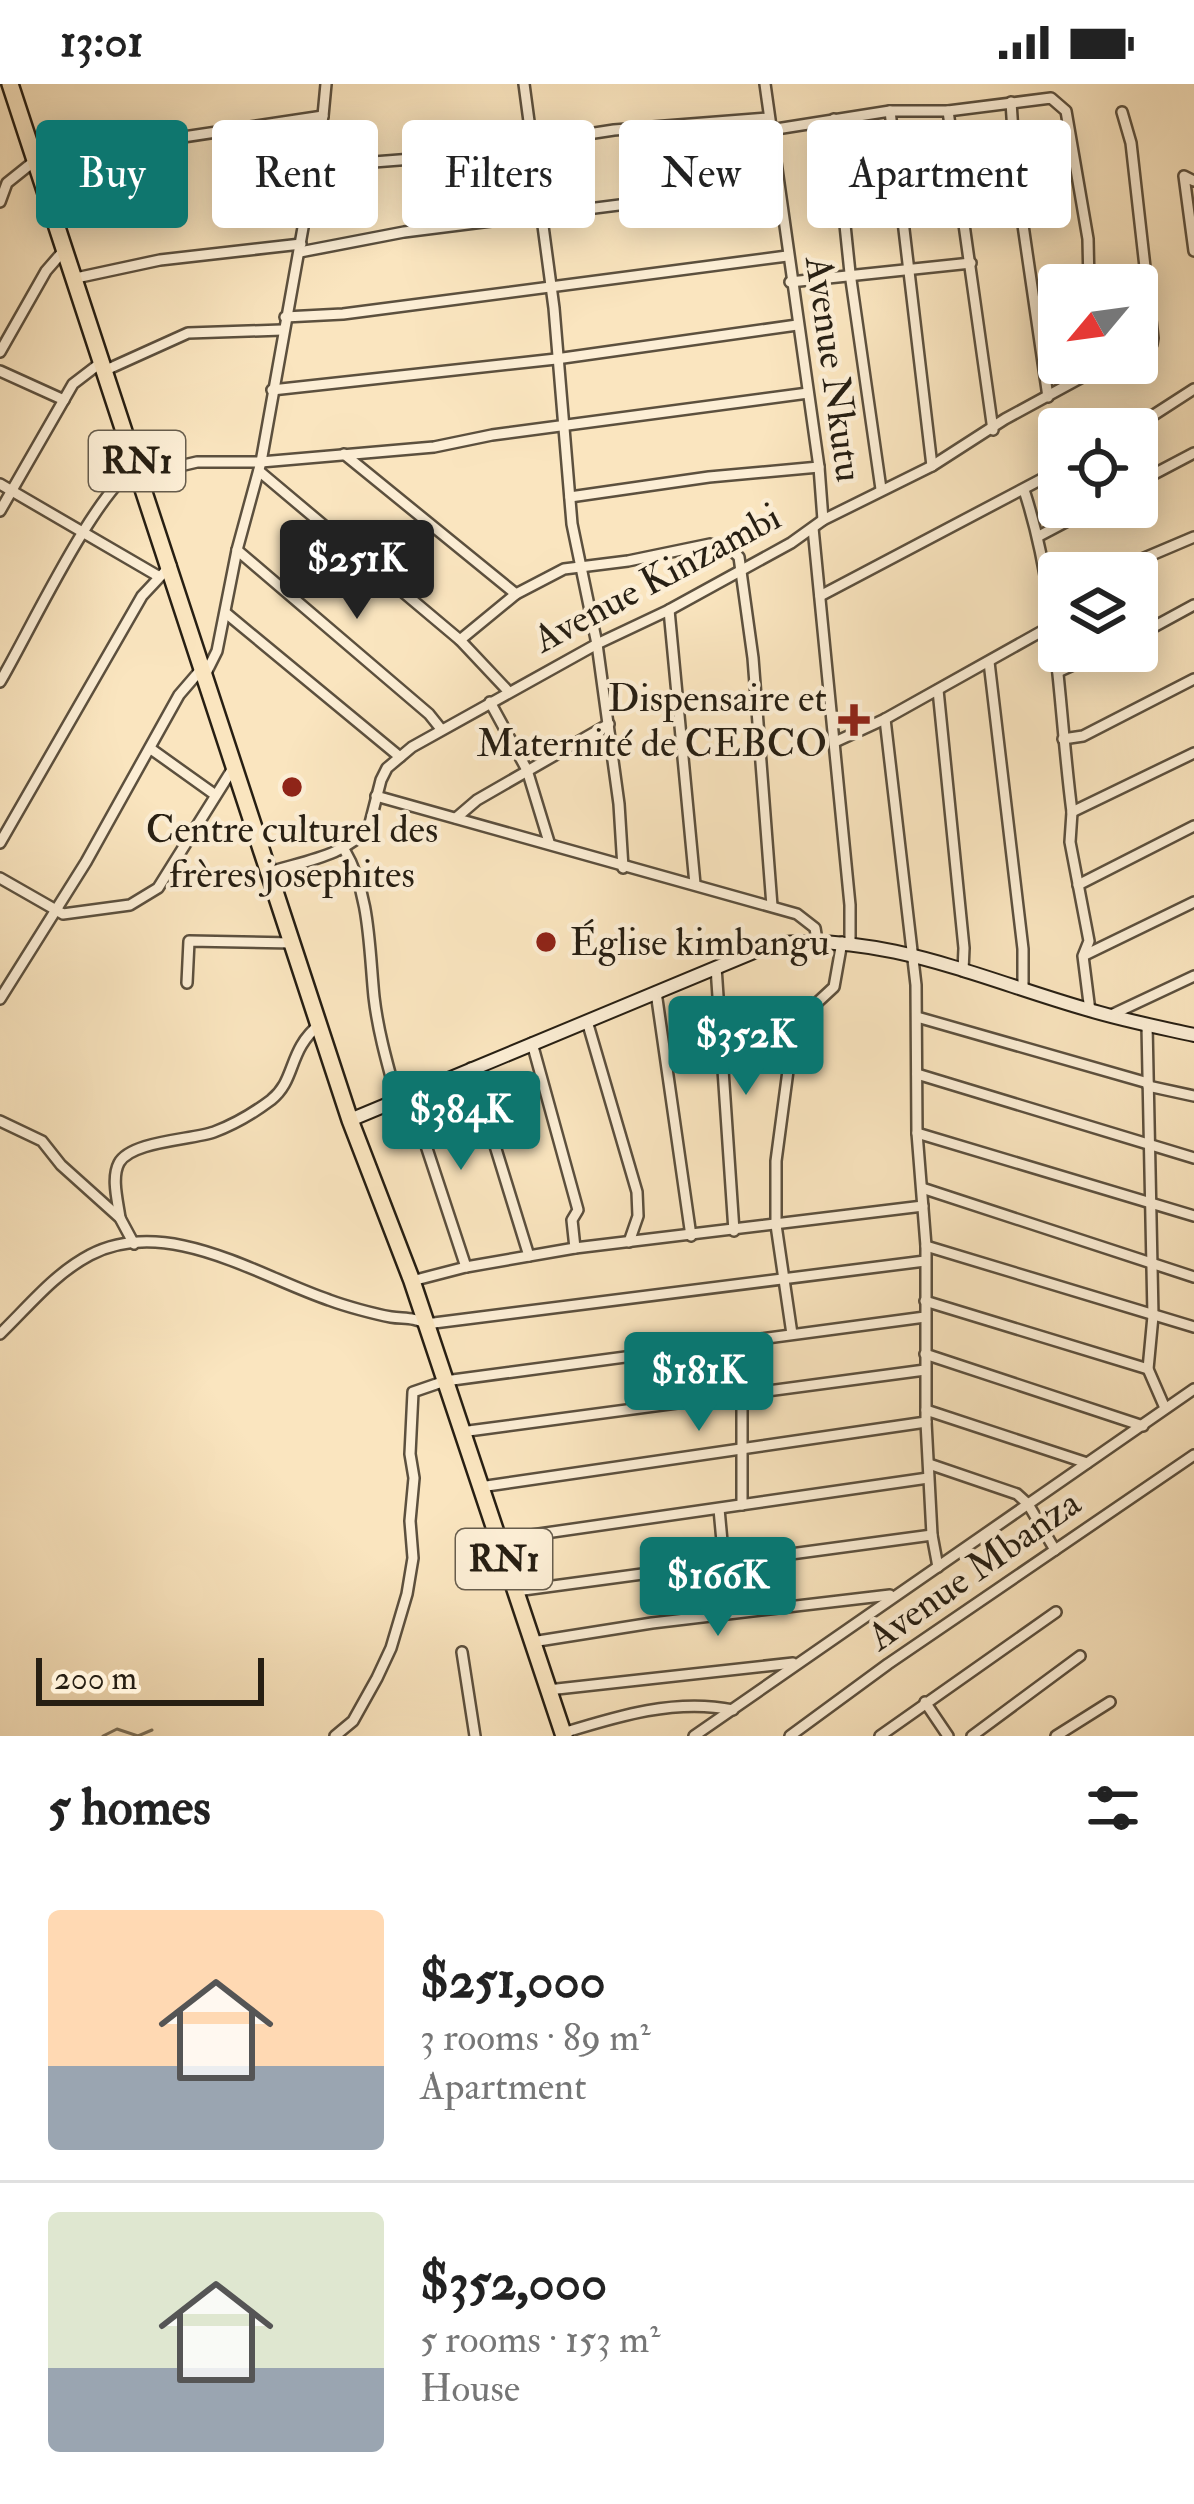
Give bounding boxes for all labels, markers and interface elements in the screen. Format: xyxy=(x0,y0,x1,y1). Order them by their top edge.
text: 13:01 xyxy=(60,14,143,70)
chip: Buy xyxy=(36,120,188,228)
chip: Rent xyxy=(212,120,378,228)
chip: Filters xyxy=(402,120,595,228)
chip: New xyxy=(619,120,783,228)
chip: Apartment xyxy=(807,120,1071,228)
street label: Avenue Nkutu xyxy=(794,252,874,485)
north arrow xyxy=(1038,264,1158,384)
map controls xyxy=(1038,264,1158,672)
button: locate xyxy=(1038,408,1158,528)
road number: RN1 xyxy=(89,431,185,491)
street label: Avenue Kinzambi xyxy=(524,492,789,664)
pin: $251K xyxy=(273,520,441,622)
text: $251K xyxy=(307,534,407,583)
button: layers xyxy=(1038,552,1158,672)
place label: Dispensaire et Maternité de CEBCO xyxy=(476,674,827,768)
marker: Dispensaire et Maternité de CEBCO xyxy=(838,704,870,736)
marker: Centre culturel des frères josephites xyxy=(279,774,305,800)
place label: Centre culturel des frères josephites xyxy=(146,805,438,899)
place label: Église kimbangu xyxy=(570,918,830,967)
marker: Église kimbangu xyxy=(533,929,559,955)
pin: $352K xyxy=(662,996,830,1098)
text: $352K xyxy=(695,1010,797,1059)
pin: $384K xyxy=(377,1071,545,1173)
text: $384K xyxy=(409,1085,513,1134)
pin: $181K xyxy=(615,1332,783,1434)
text: $181K xyxy=(651,1346,747,1395)
street label: Avenue Mbanza xyxy=(857,1478,1091,1662)
road number: RN1 xyxy=(456,1529,552,1589)
pin: $166K xyxy=(634,1537,802,1639)
text: $166K xyxy=(667,1551,769,1600)
scale bar xyxy=(36,1652,264,1705)
text: 200 m xyxy=(54,1658,137,1699)
icon: filters xyxy=(1080,1775,1146,1841)
text: 5 homes xyxy=(48,1776,211,1840)
text: $251,000 xyxy=(420,1949,606,2013)
icon: home xyxy=(144,1958,288,2102)
text: 3 rooms · 89 m² xyxy=(420,2013,651,2062)
text: Apartment xyxy=(420,2062,587,2111)
text: $352,000 xyxy=(420,2251,607,2315)
icon: home xyxy=(144,2260,288,2404)
text: 5 rooms · 153 m² xyxy=(420,2315,660,2364)
text: House xyxy=(420,2364,520,2413)

